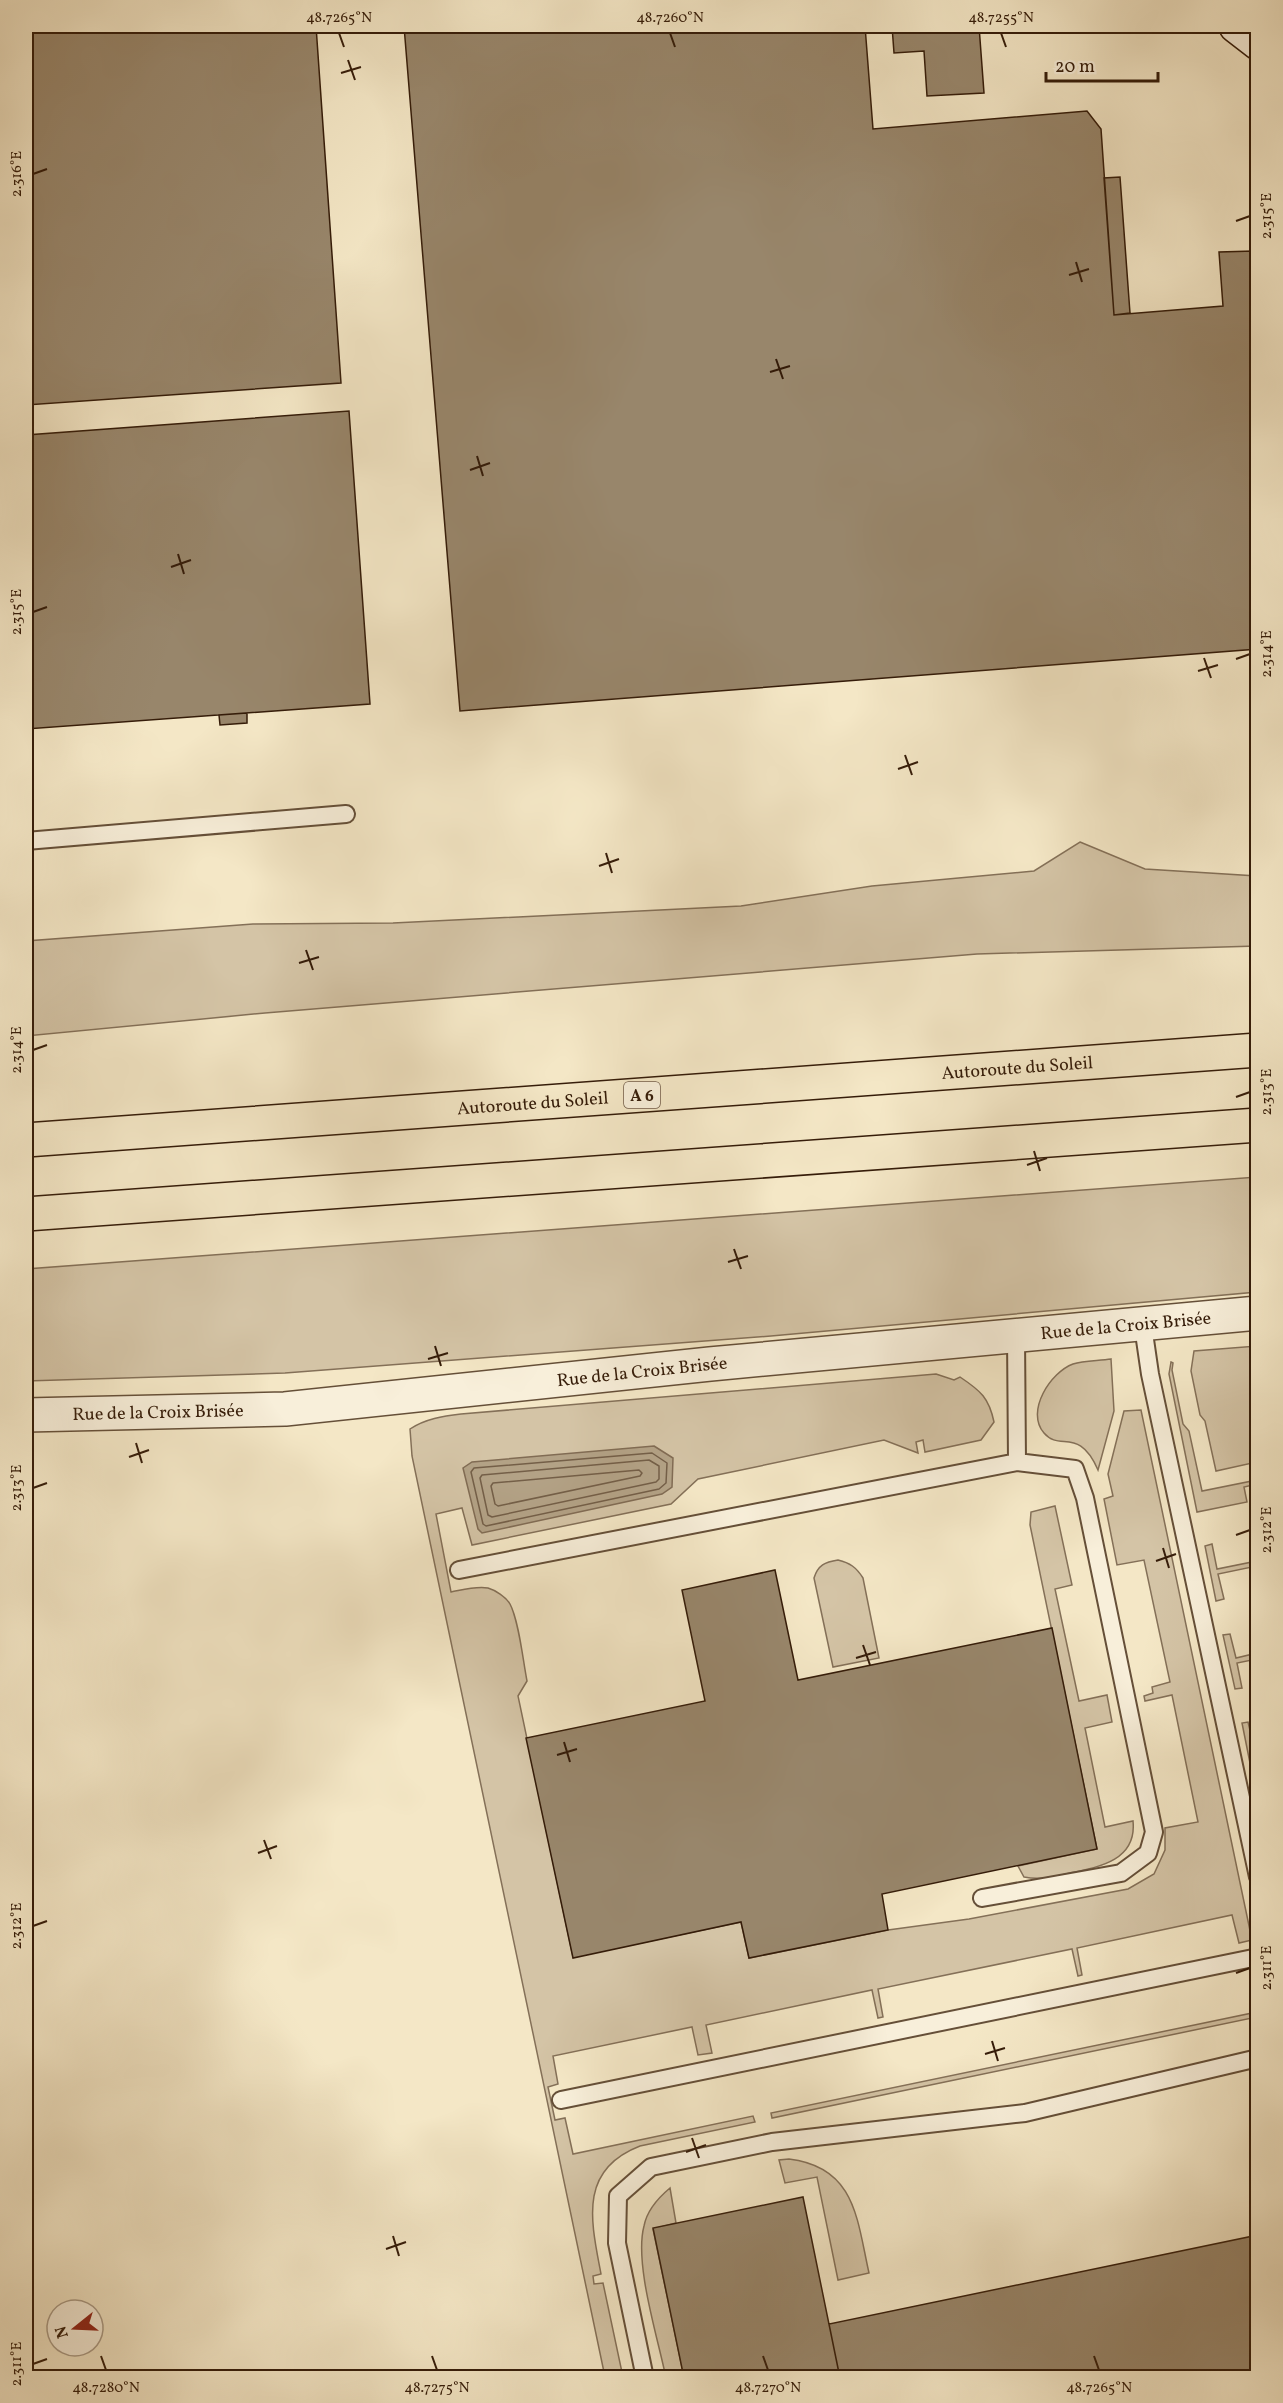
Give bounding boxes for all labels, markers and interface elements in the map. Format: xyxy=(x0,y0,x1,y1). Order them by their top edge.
text: 48.7265°N xyxy=(306,8,372,29)
text: 48.7260°N xyxy=(636,8,704,29)
text: 48.7255°N xyxy=(968,8,1034,29)
scale bar xyxy=(1046,45,1158,83)
text: 20 m xyxy=(1055,55,1095,80)
text: 2.316°E xyxy=(7,151,28,197)
text: 2.315°E xyxy=(1257,193,1278,239)
text: 2.315°E xyxy=(7,589,28,635)
text: 2.314°E xyxy=(1257,630,1278,678)
text: 2.314°E xyxy=(7,1026,28,1074)
street label: Autoroute du Soleil xyxy=(941,1051,1094,1087)
text: 2.313°E xyxy=(1257,1069,1278,1115)
road number: A 6 xyxy=(624,1082,660,1108)
street label: Autoroute du Soleil xyxy=(456,1086,609,1122)
street label: Rue de la Croix Brisée xyxy=(1039,1306,1212,1347)
street label: Rue de la Croix Brisée xyxy=(556,1351,728,1394)
street label: Rue de la Croix Brisée xyxy=(72,1399,244,1428)
text: 2.313°E xyxy=(7,1465,28,1511)
text: 2.312°E xyxy=(1257,1507,1278,1553)
text: 2.312°E xyxy=(7,1903,28,1949)
text: 2.311°E xyxy=(1257,1946,1278,1990)
north arrow xyxy=(45,2298,105,2358)
text: N xyxy=(50,2323,75,2341)
text: 2.311°E xyxy=(7,2342,28,2386)
text: 48.7280°N xyxy=(72,2378,140,2399)
text: 48.7275°N xyxy=(404,2378,470,2399)
text: 48.7270°N xyxy=(735,2378,801,2399)
text: 48.7265°N xyxy=(1066,2378,1132,2399)

